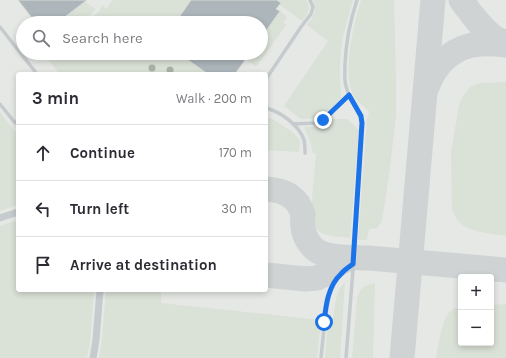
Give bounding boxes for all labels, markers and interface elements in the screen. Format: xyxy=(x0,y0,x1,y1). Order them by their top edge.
search box xyxy=(16,16,268,60)
icon: search xyxy=(30,27,52,49)
text: Search here xyxy=(62,29,143,47)
text: 3 min xyxy=(32,88,79,108)
text: Walk · 200 m xyxy=(176,91,252,106)
route end xyxy=(314,111,332,129)
icon: ahead xyxy=(32,142,54,164)
text: Continue xyxy=(70,144,135,162)
text: 170 m xyxy=(219,145,252,160)
icon: left xyxy=(32,198,54,220)
text: Turn left xyxy=(70,200,129,218)
text: 30 m xyxy=(221,201,252,216)
icon: arrive xyxy=(32,254,54,276)
text: Arrive at destination xyxy=(70,256,217,274)
map controls xyxy=(458,274,494,346)
button: + xyxy=(458,274,494,310)
button: − xyxy=(458,310,494,346)
route start xyxy=(315,313,333,331)

